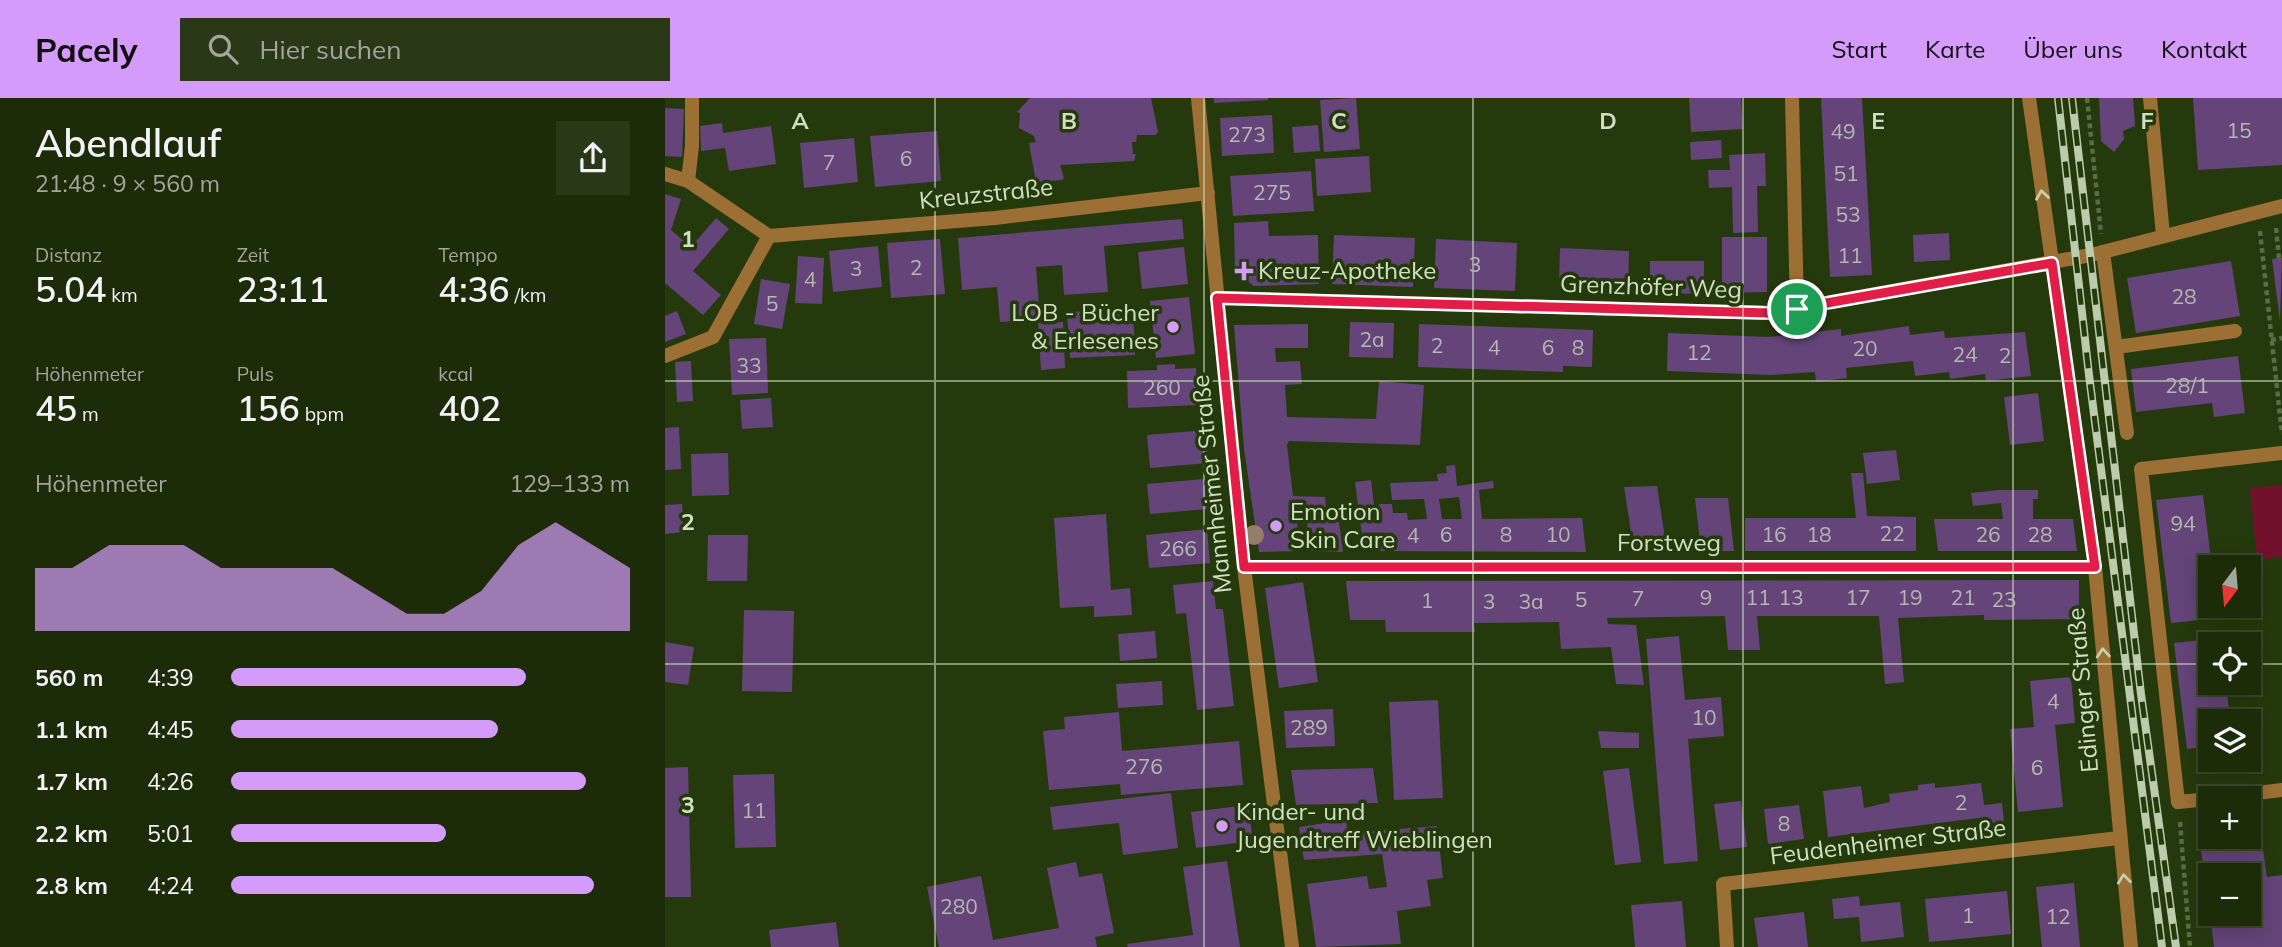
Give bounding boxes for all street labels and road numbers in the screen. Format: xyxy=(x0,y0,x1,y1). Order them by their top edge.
street label: Kreuzstraße xyxy=(917,171,1054,215)
street label: Grenzhöfer Weg xyxy=(1560,268,1742,304)
street label: Mannheimer Straße xyxy=(1185,373,1237,595)
street label: Forstweg xyxy=(1617,527,1721,557)
street label: Edinger Straße xyxy=(2060,606,2104,774)
street label: Feudenheimer Straße xyxy=(1768,812,2008,870)

